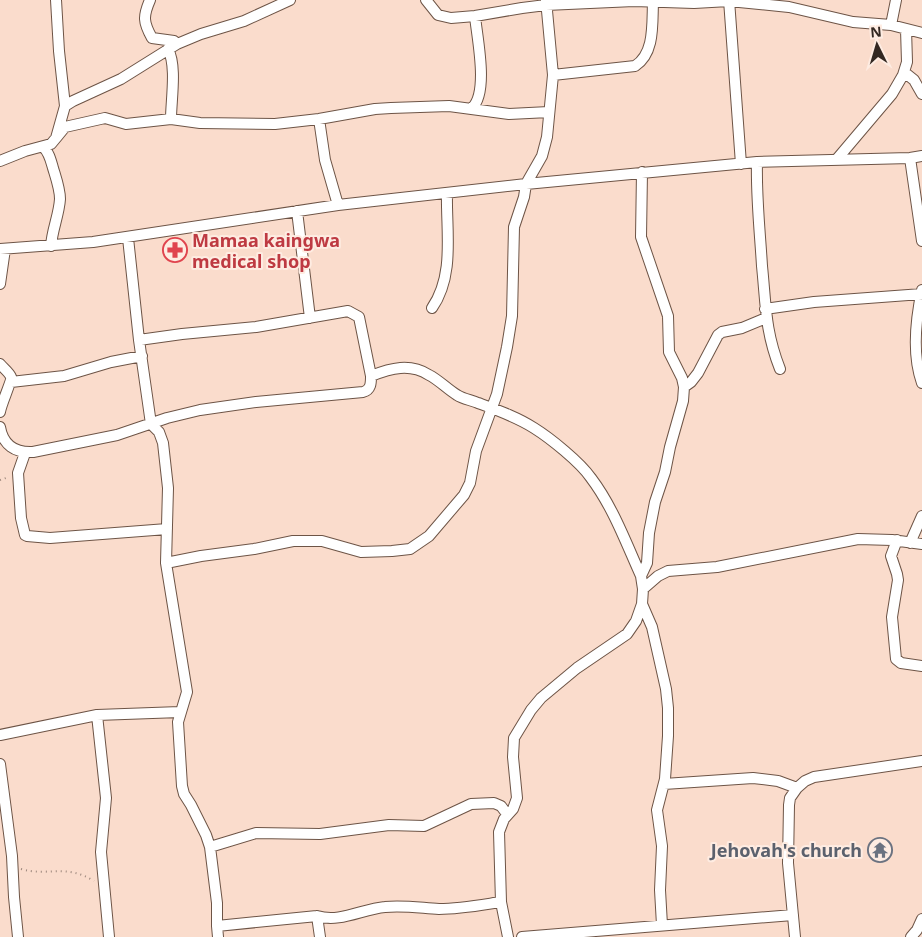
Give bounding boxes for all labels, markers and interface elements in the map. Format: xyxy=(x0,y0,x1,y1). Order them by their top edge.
north arrow xyxy=(852,20,902,70)
text: N xyxy=(869,22,882,42)
place label: Mamaa kaingwa medical shop xyxy=(192,228,340,273)
pharmacy icon: Mamaa kaingwa medical shop xyxy=(162,237,188,263)
temple icon: Jehovah's church xyxy=(867,837,893,863)
place label: Jehovah's church xyxy=(709,838,862,862)

